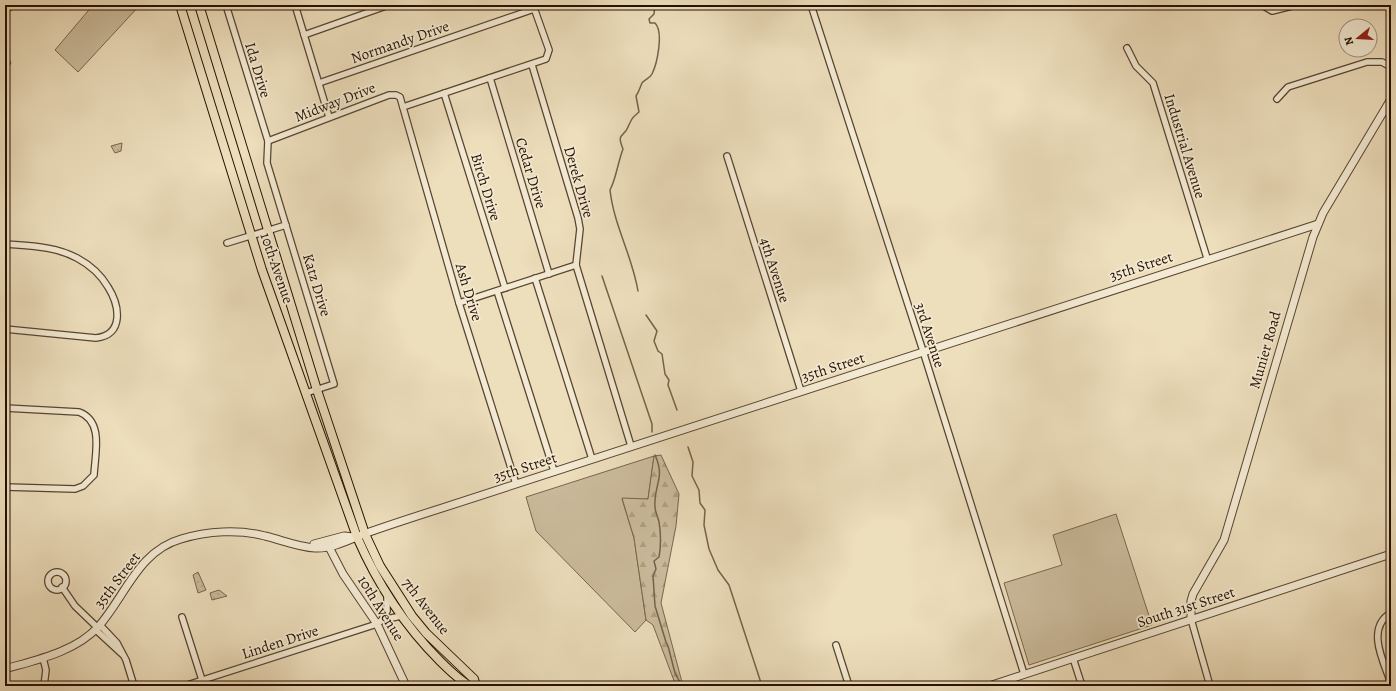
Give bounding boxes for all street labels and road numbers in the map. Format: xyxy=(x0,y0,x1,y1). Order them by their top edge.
street label: Normandy Drive xyxy=(348,16,452,68)
street label: Ida Drive xyxy=(240,40,276,100)
street label: Midway Drive xyxy=(292,77,379,127)
street label: Industrial Avenue xyxy=(1160,91,1211,201)
street label: Cedar Drive xyxy=(511,135,551,211)
street label: Derek Drive xyxy=(559,144,599,220)
street label: Birch Drive xyxy=(466,151,506,223)
street label: 10th Avenue xyxy=(256,230,299,306)
street label: 4th Avenue xyxy=(755,235,795,305)
street label: 35th Street xyxy=(1107,246,1175,286)
street label: Katz Drive xyxy=(298,251,336,319)
street label: Ash Drive xyxy=(450,260,487,324)
street label: 3rd Avenue xyxy=(910,300,950,370)
street label: Munier Road xyxy=(1244,308,1286,391)
street label: 35th Street xyxy=(799,347,867,387)
street label: 35th Street xyxy=(491,447,559,487)
street label: 35th Street xyxy=(89,548,145,612)
street label: 10th Avenue xyxy=(353,571,409,645)
street label: 7th Avenue xyxy=(398,573,455,639)
street label: South 31st Street xyxy=(1135,582,1237,632)
street label: Linden Drive xyxy=(239,620,321,664)

